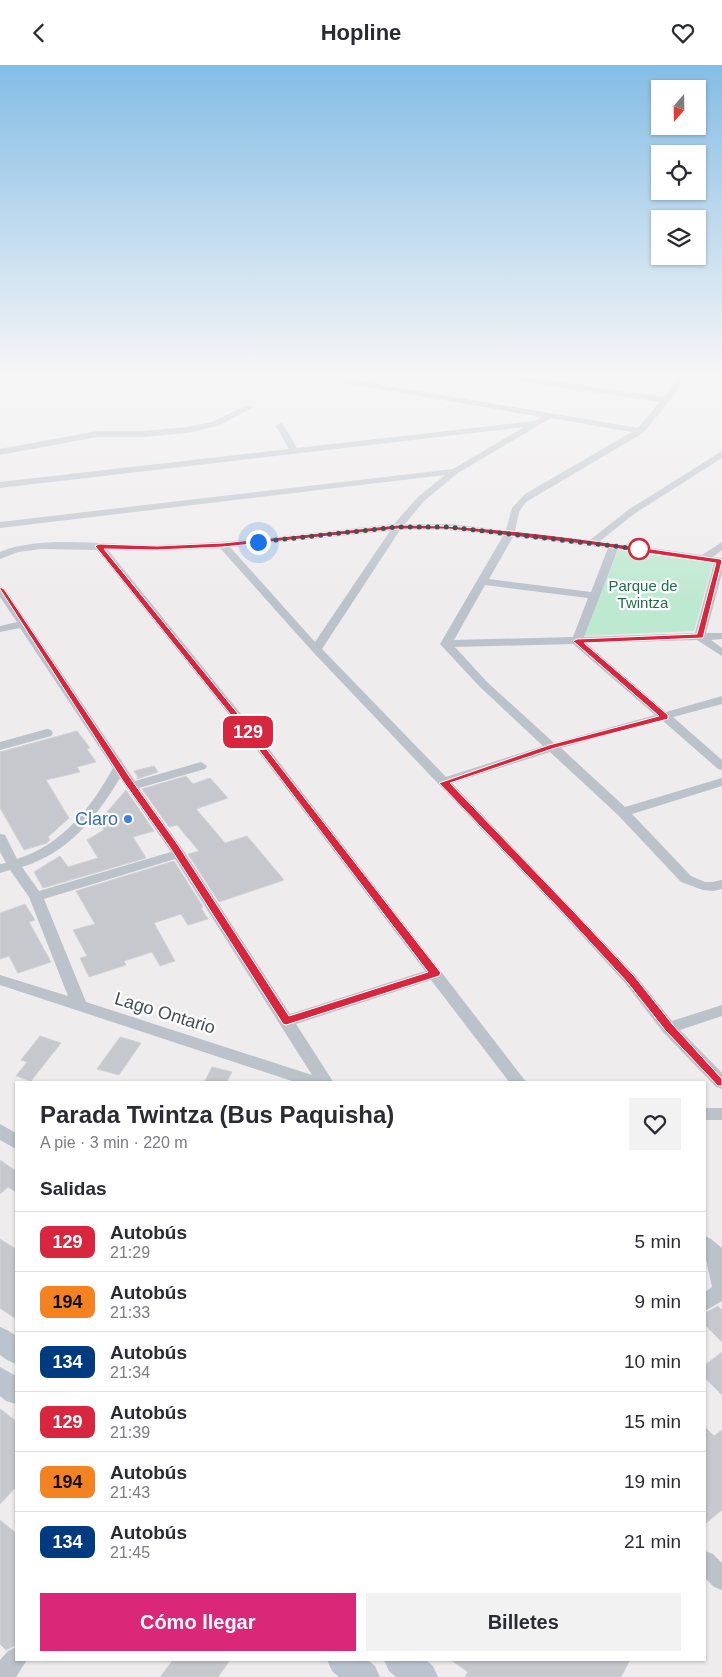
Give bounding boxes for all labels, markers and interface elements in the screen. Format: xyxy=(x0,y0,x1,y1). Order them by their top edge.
icon: back xyxy=(25,19,53,47)
icon: heart xyxy=(669,19,697,47)
text: Hopline xyxy=(321,20,401,45)
north arrow xyxy=(651,80,706,135)
map controls xyxy=(651,80,706,265)
button: locate xyxy=(651,145,706,200)
button: layers xyxy=(651,210,706,265)
your location xyxy=(246,530,271,555)
unlabelled marker xyxy=(628,538,650,560)
park label: Parque de Twintza xyxy=(608,577,678,611)
line badge: 129 xyxy=(219,716,277,748)
text: 129 xyxy=(233,722,263,742)
place label: Claro xyxy=(75,809,118,829)
marker: Claro xyxy=(122,813,134,825)
street label: Lago Ontario xyxy=(112,988,218,1038)
button: heart xyxy=(629,1098,681,1150)
text: Parada Twintza (Bus Paquisha) xyxy=(40,1101,394,1128)
text: A pie · 3 min · 220 m xyxy=(40,1134,188,1151)
text: Salidas xyxy=(40,1178,107,1199)
text: Autobús xyxy=(110,1222,187,1243)
text: 5 min xyxy=(635,1231,681,1252)
text: 129 xyxy=(52,1232,83,1252)
text: 21:29 xyxy=(110,1244,150,1261)
text: Autobús xyxy=(110,1282,187,1303)
text: 9 min xyxy=(635,1291,681,1312)
text: 194 xyxy=(52,1292,83,1312)
text: 21:33 xyxy=(110,1304,150,1321)
text: Autobús xyxy=(110,1342,187,1363)
text: 10 min xyxy=(624,1351,681,1372)
text: 134 xyxy=(52,1352,83,1372)
text: 21:34 xyxy=(110,1364,150,1381)
text: Autobús xyxy=(110,1402,187,1423)
text: 15 min xyxy=(624,1411,681,1432)
text: 129 xyxy=(52,1412,83,1432)
text: 21:39 xyxy=(110,1424,150,1441)
text: Autobús xyxy=(110,1462,187,1483)
text: 19 min xyxy=(624,1471,681,1492)
text: 194 xyxy=(52,1472,83,1492)
text: 21:43 xyxy=(110,1484,150,1501)
text: Autobús xyxy=(110,1522,187,1543)
text: 21 min xyxy=(624,1531,681,1552)
text: 134 xyxy=(52,1532,83,1552)
text: 21:45 xyxy=(110,1544,150,1561)
button: Cómo llegar xyxy=(40,1593,356,1651)
button: Billetes xyxy=(366,1593,681,1651)

